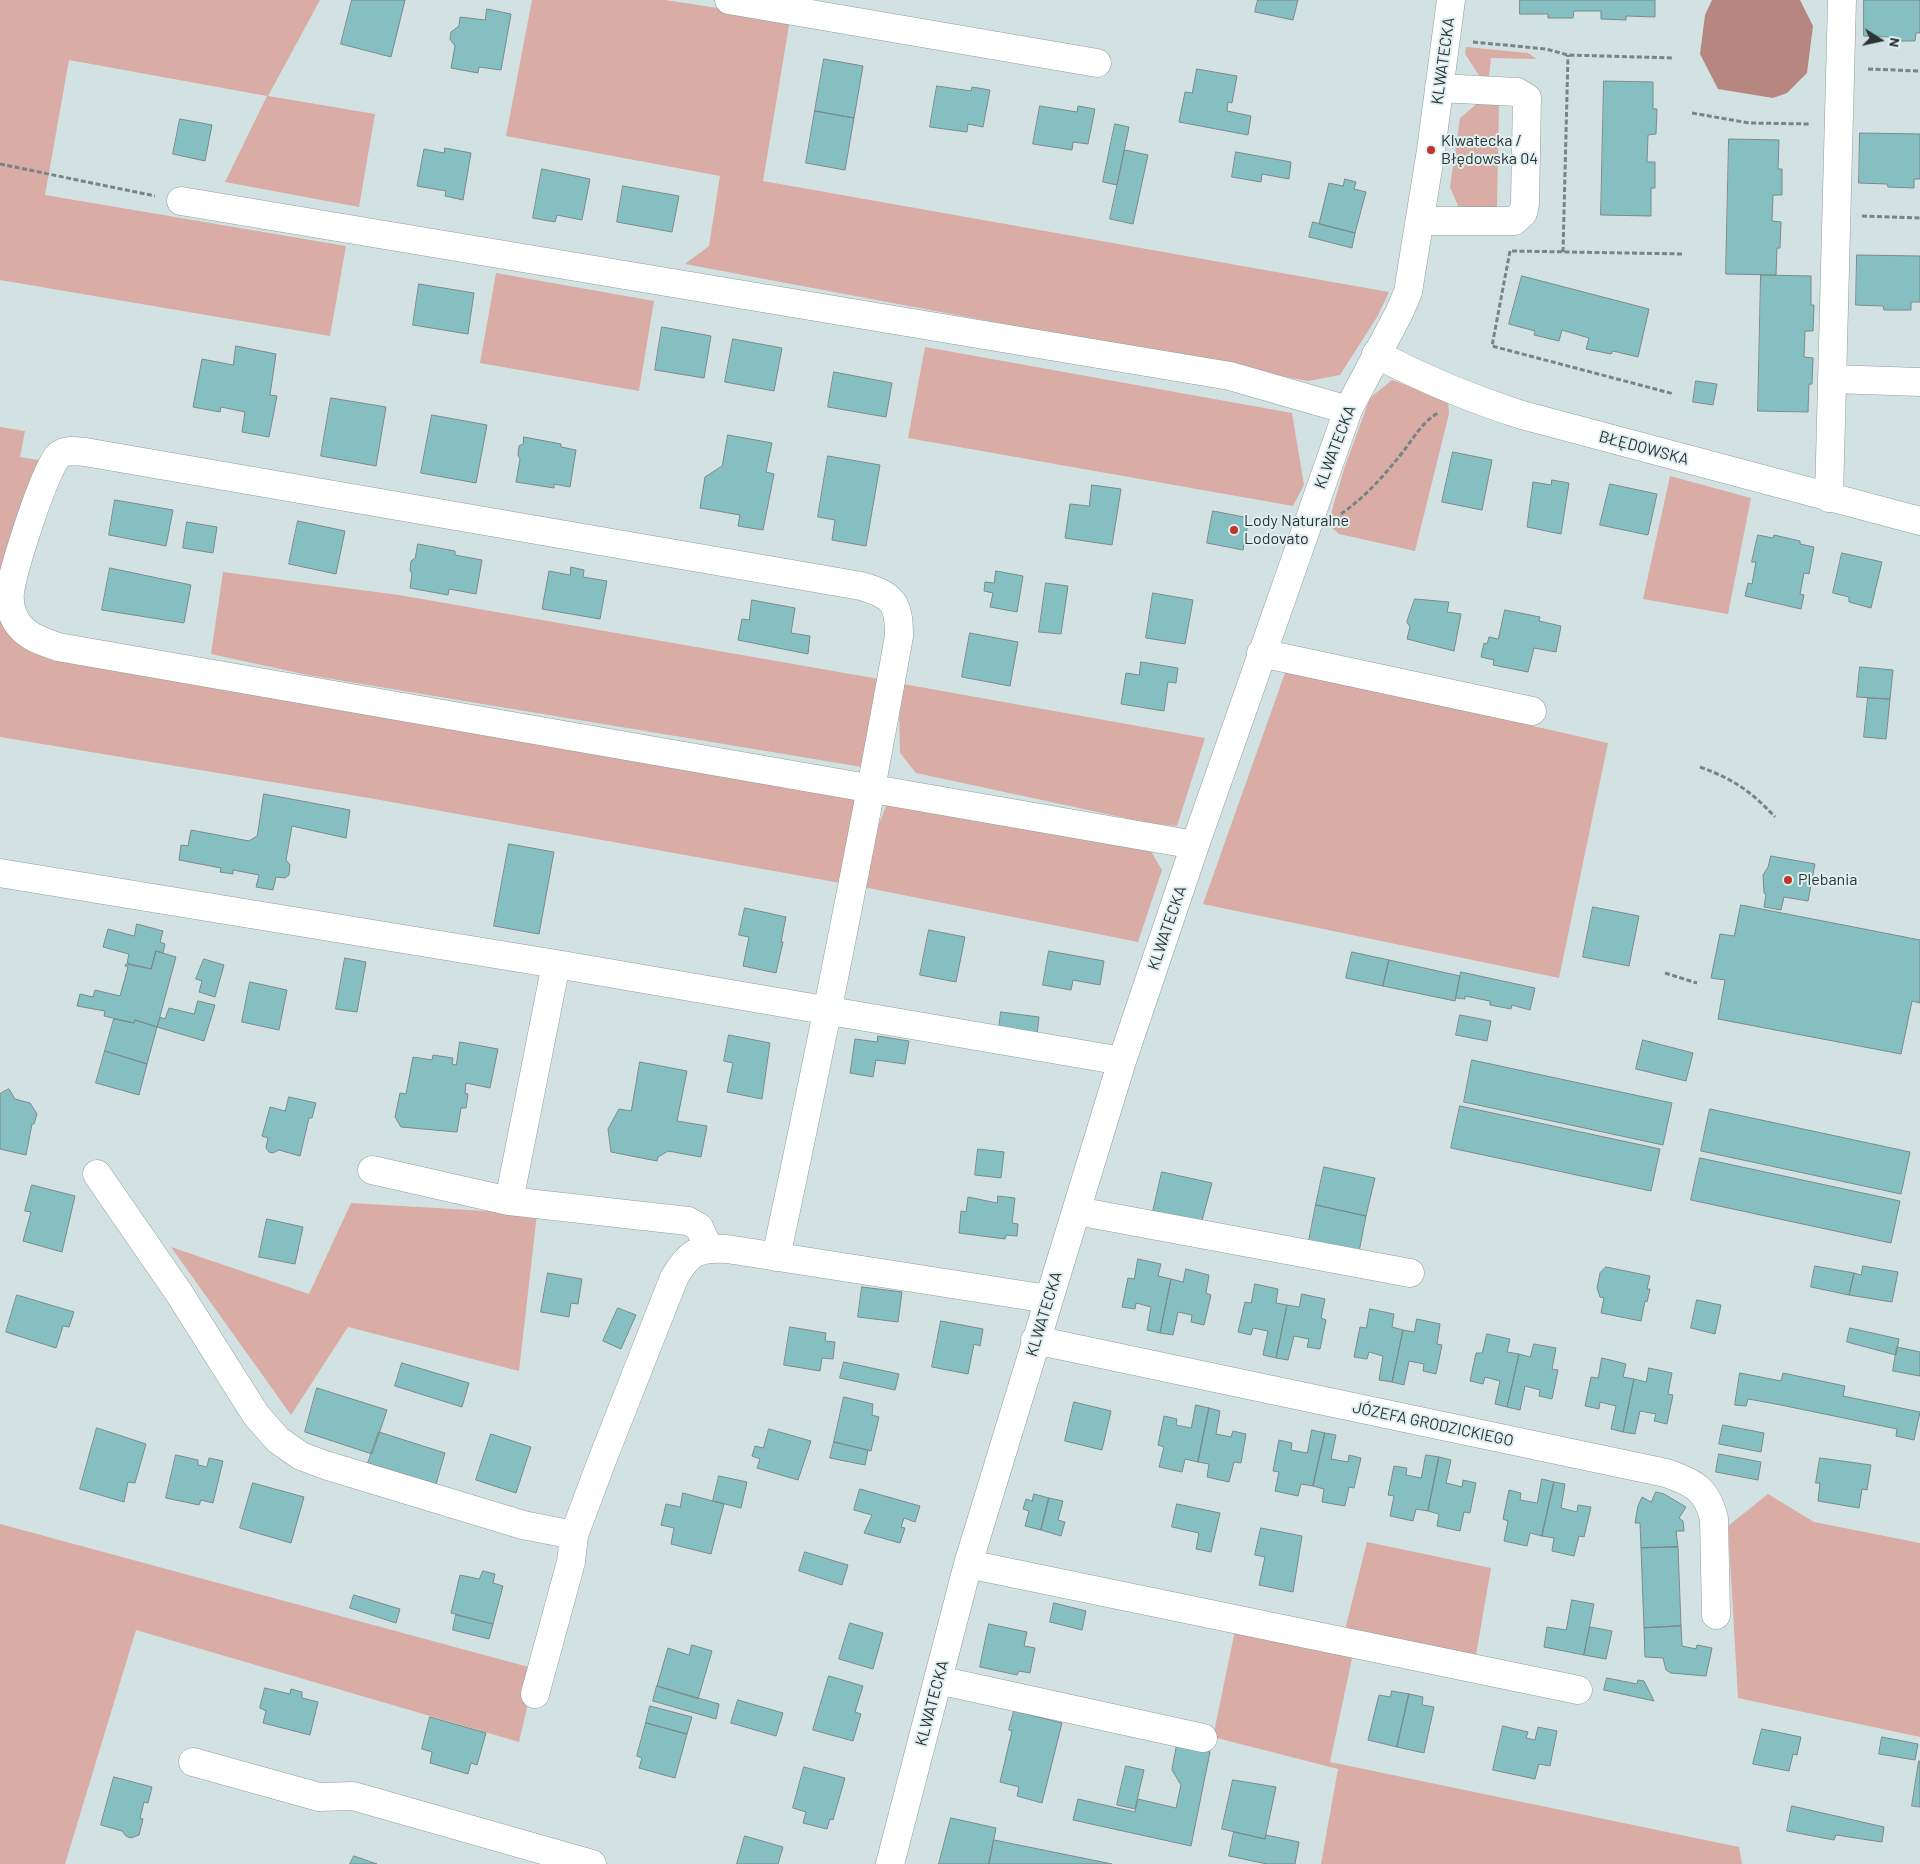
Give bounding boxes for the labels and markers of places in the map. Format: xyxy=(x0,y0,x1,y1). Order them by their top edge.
place label: Klwatecka / Błędowska 04 xyxy=(1441,131,1538,169)
marker: Klwatecka / Błędowska 04 xyxy=(1425,144,1437,156)
place label: Lody Naturalne Lodovato xyxy=(1244,511,1349,549)
marker: Lody Naturalne Lodovato xyxy=(1228,524,1240,536)
place label: Plebania xyxy=(1798,870,1857,890)
marker: Plebania xyxy=(1782,874,1794,886)

